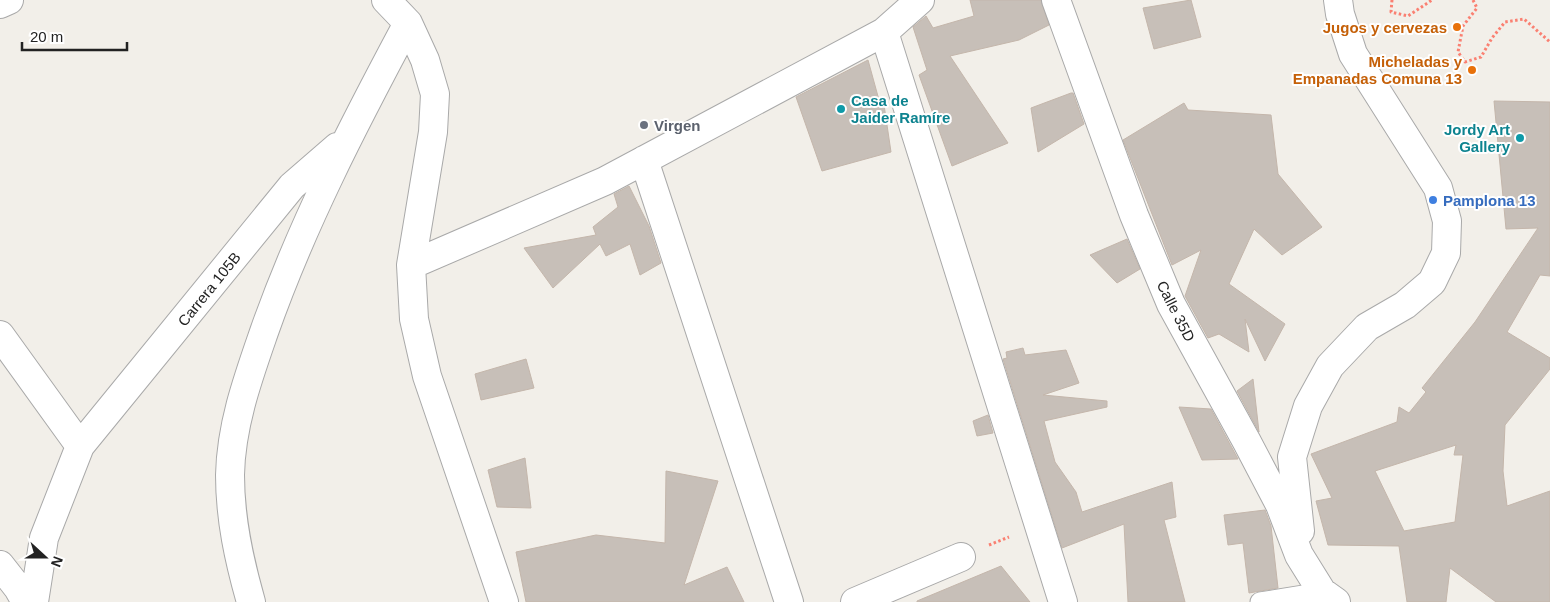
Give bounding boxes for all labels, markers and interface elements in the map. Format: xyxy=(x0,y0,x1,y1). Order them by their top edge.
place label: Jugos y cervezas xyxy=(1323,19,1447,36)
scale bar xyxy=(22,20,128,52)
marker: Jugos y cervezas xyxy=(1451,21,1463,33)
text: 20 m xyxy=(30,28,63,45)
place label: Micheladas y Empanadas Comuna 13 xyxy=(1293,53,1463,87)
marker: Micheladas y Empanadas Comuna 13 xyxy=(1466,64,1478,76)
place label: Casa de Jaider Ramíre xyxy=(851,92,950,126)
marker: Casa de Jaider Ramíre xyxy=(835,103,847,115)
place label: Virgen xyxy=(654,117,700,134)
marker: Virgen xyxy=(638,119,650,131)
place label: Jordy Art Gallery xyxy=(1444,121,1511,155)
marker: Jordy Art Gallery xyxy=(1514,132,1526,144)
place label: Pamplona 13 xyxy=(1443,192,1536,209)
marker: Pamplona 13 xyxy=(1427,194,1439,206)
street label: Carrera 105B xyxy=(174,249,244,329)
street label: Calle 35D xyxy=(1153,278,1199,344)
north arrow xyxy=(20,532,70,582)
text: N xyxy=(48,554,66,569)

